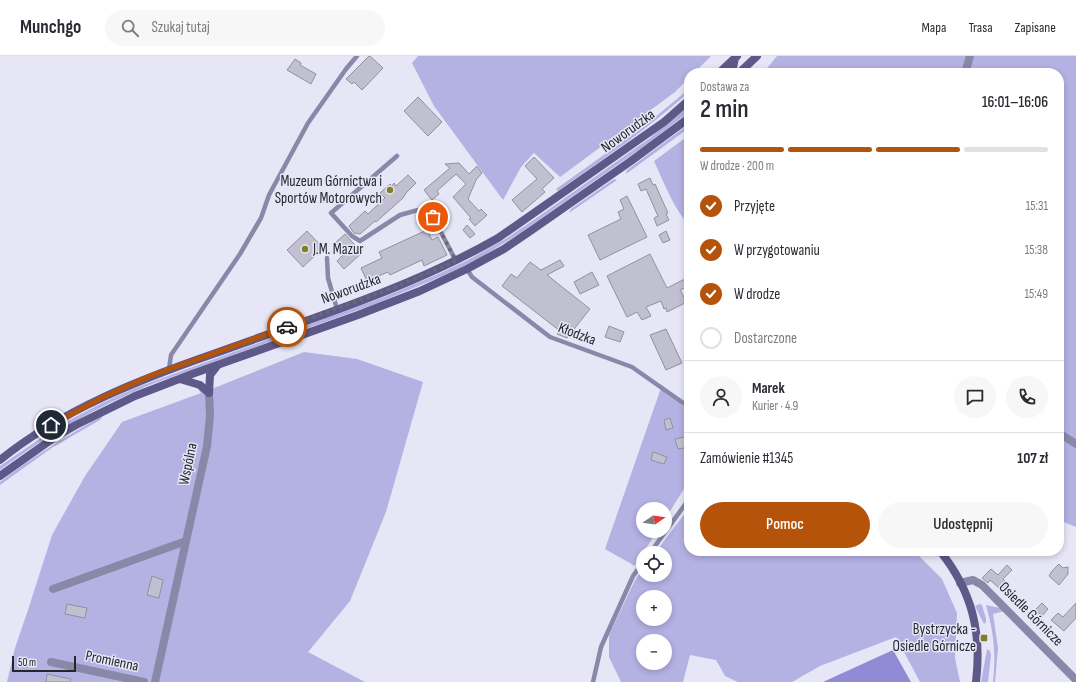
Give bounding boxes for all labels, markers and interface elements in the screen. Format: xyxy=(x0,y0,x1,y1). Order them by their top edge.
search box xyxy=(105,10,385,46)
text: Munchgo xyxy=(20,16,81,39)
icon: search xyxy=(119,17,141,39)
text: Szukaj tutaj xyxy=(151,18,210,37)
text: Mapa xyxy=(921,19,946,36)
text: Trasa xyxy=(968,19,993,36)
text: Zapisane xyxy=(1015,19,1056,36)
text: Dostawa za xyxy=(700,79,749,95)
text: 16:01–16:06 xyxy=(982,93,1048,112)
text: 2 min xyxy=(700,94,749,125)
street label: Noworudzka xyxy=(597,105,659,157)
text: W drodze · 200 m xyxy=(700,158,774,174)
place label: Muzeum Górnictwa i Sportów Motorowych xyxy=(275,172,382,208)
marker: Muzeum Górnictwa i Sportów Motorowych xyxy=(385,185,395,195)
icon: check xyxy=(700,195,722,217)
text: Przyjęte xyxy=(734,197,775,216)
text: 15:31 xyxy=(1026,198,1048,214)
pin xyxy=(416,200,450,234)
icon: bag xyxy=(422,206,444,228)
icon: check xyxy=(700,239,722,261)
place label: J.M. Mazur xyxy=(312,240,364,259)
text: W przygotowaniu xyxy=(734,241,820,260)
text: 15:38 xyxy=(1025,242,1048,258)
marker: J.M. Mazur xyxy=(300,244,310,254)
street label: Noworudzka xyxy=(319,269,384,309)
icon: check xyxy=(700,283,722,305)
text: W drodze xyxy=(734,285,780,304)
text: 15:49 xyxy=(1025,286,1048,302)
courier xyxy=(267,307,307,347)
icon: car xyxy=(276,316,298,338)
street label: Kłodzka xyxy=(555,318,599,350)
text: Dostarczone xyxy=(734,329,797,348)
button: person xyxy=(700,376,742,418)
button: chat xyxy=(954,376,996,418)
button: phone xyxy=(1006,376,1048,418)
text: Marek xyxy=(752,379,785,398)
text: Kurier · 4.9 xyxy=(752,398,798,414)
pin xyxy=(34,408,68,442)
icon: home xyxy=(40,414,62,436)
street label: Wspólna xyxy=(174,441,202,487)
text: Zamówienie #1345 xyxy=(700,449,793,468)
text: 107 zł xyxy=(1017,449,1048,468)
north arrow xyxy=(636,502,672,538)
map controls xyxy=(636,502,672,670)
button: Pomoc xyxy=(700,502,870,548)
button: Udostępnij xyxy=(878,502,1048,548)
button: locate xyxy=(636,546,672,582)
street label: Osiedle Górnicze xyxy=(995,578,1067,650)
button: + xyxy=(636,590,672,626)
place label: Bystrzycka - Osiedle Górnicze xyxy=(893,620,976,656)
marker: Bystrzycka - Osiedle Górnicze xyxy=(979,633,989,643)
button: − xyxy=(636,634,672,670)
street label: Promienna xyxy=(84,646,140,676)
scale bar xyxy=(12,654,76,673)
text: 50 m xyxy=(18,656,36,669)

